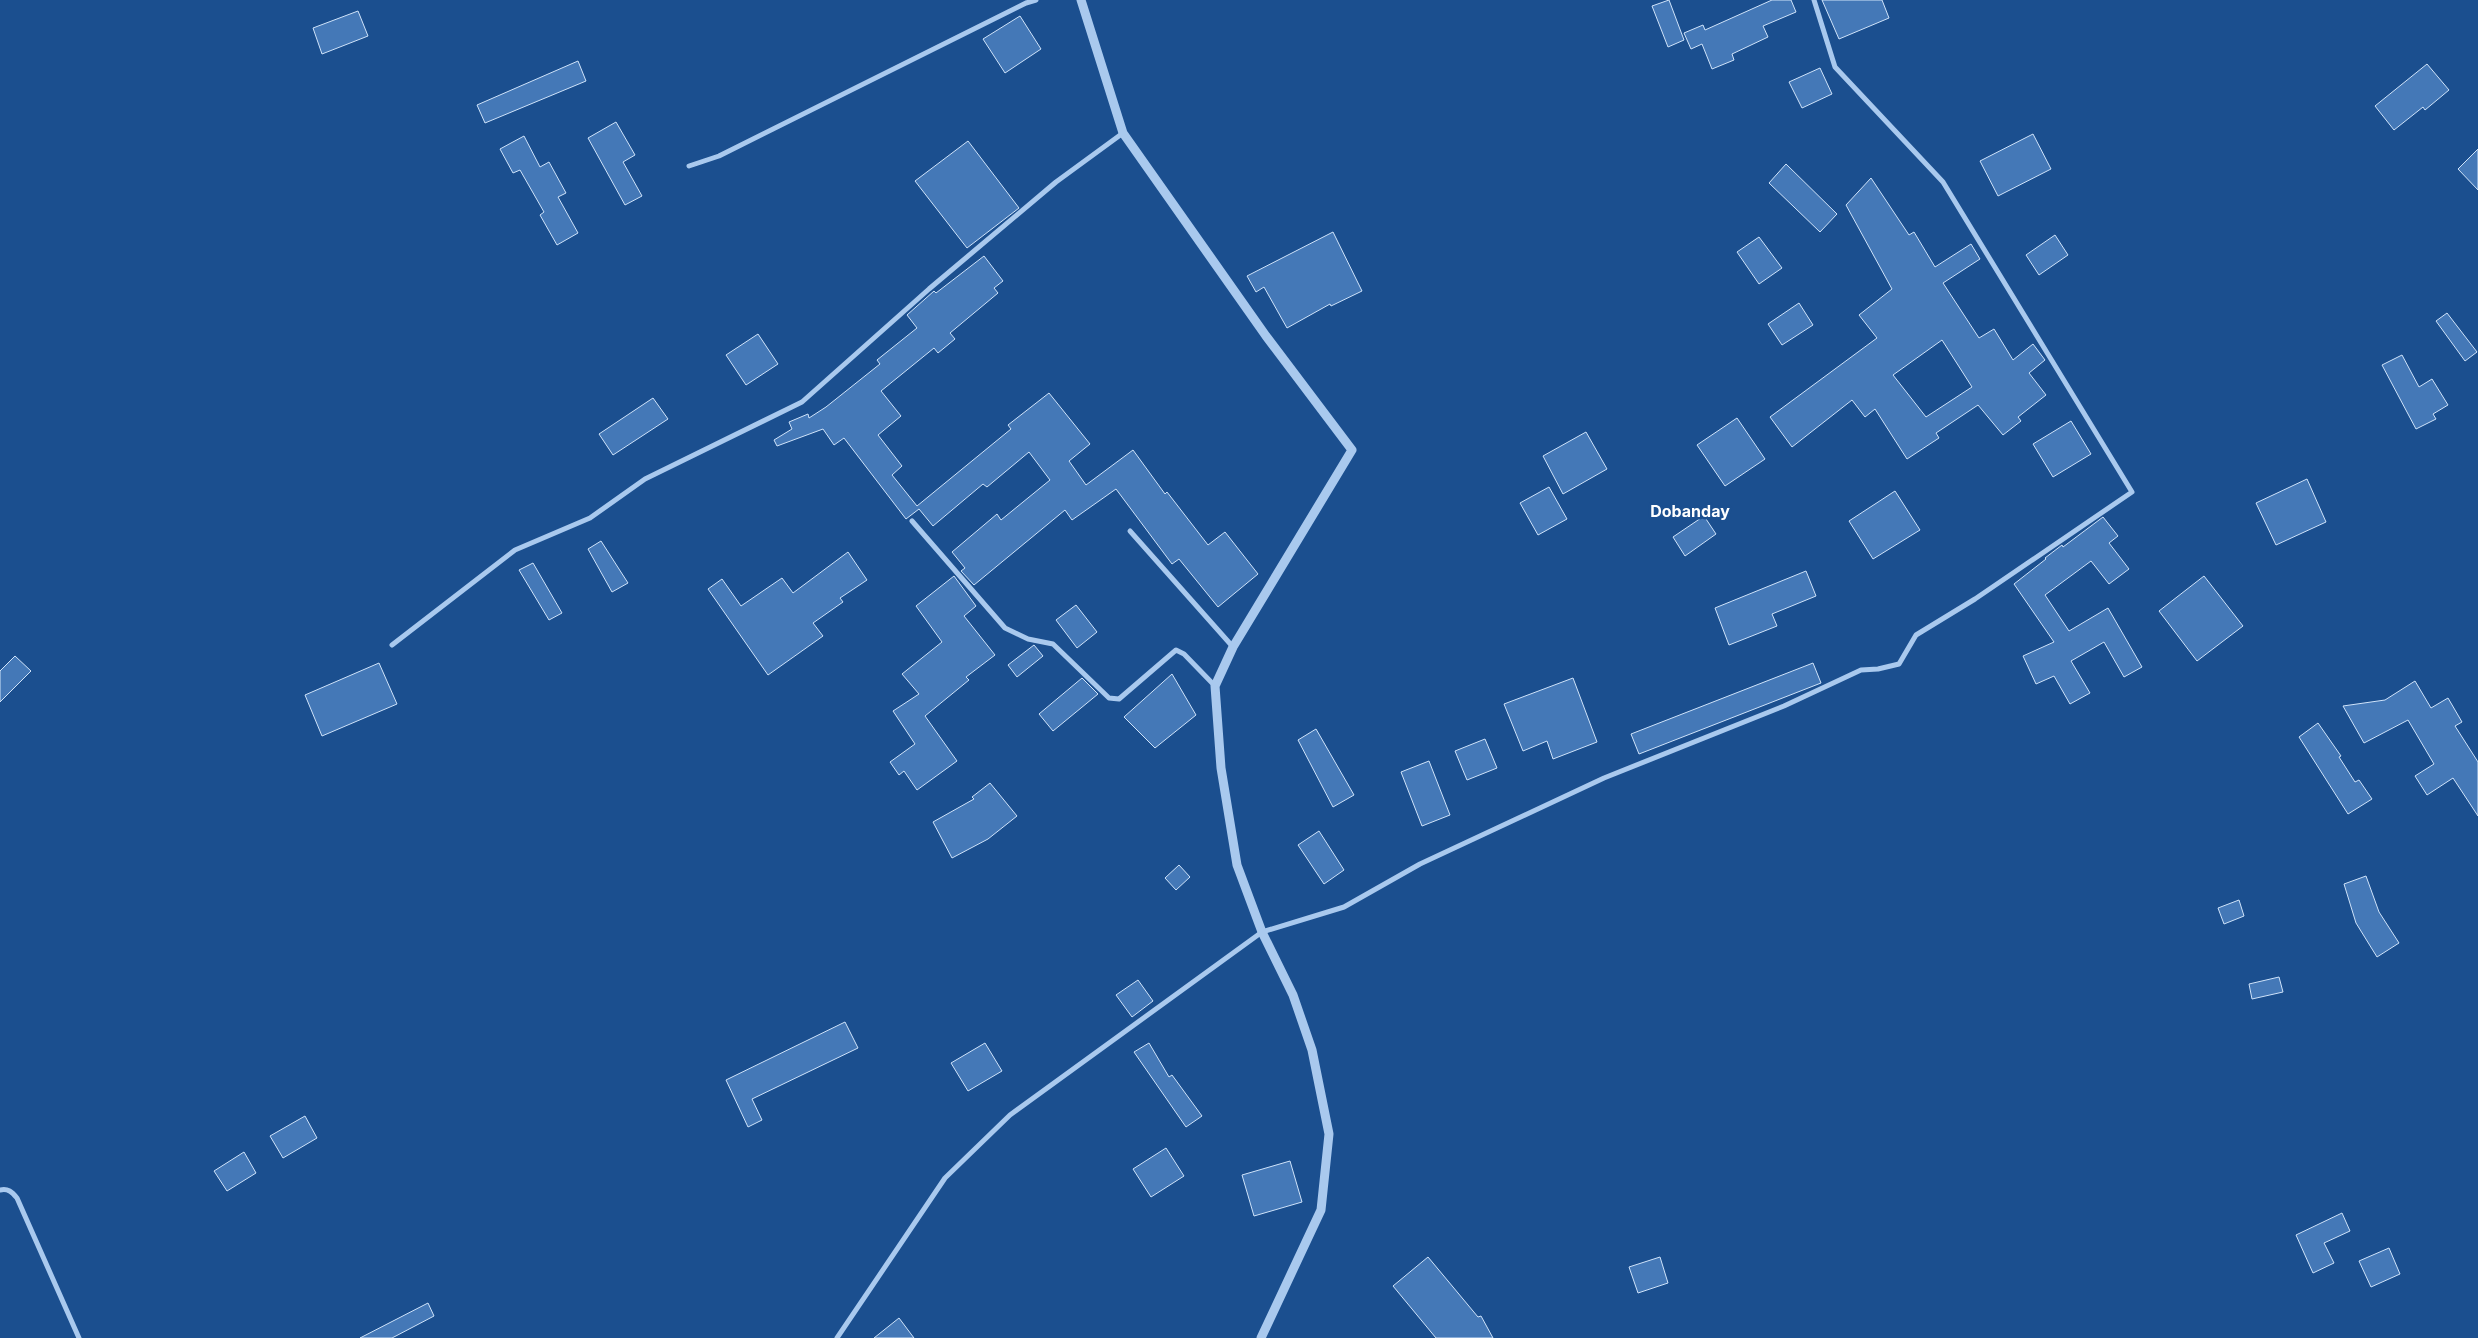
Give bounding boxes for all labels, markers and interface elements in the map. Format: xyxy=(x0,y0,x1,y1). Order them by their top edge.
district label: Dobanday xyxy=(1650,501,1730,521)

